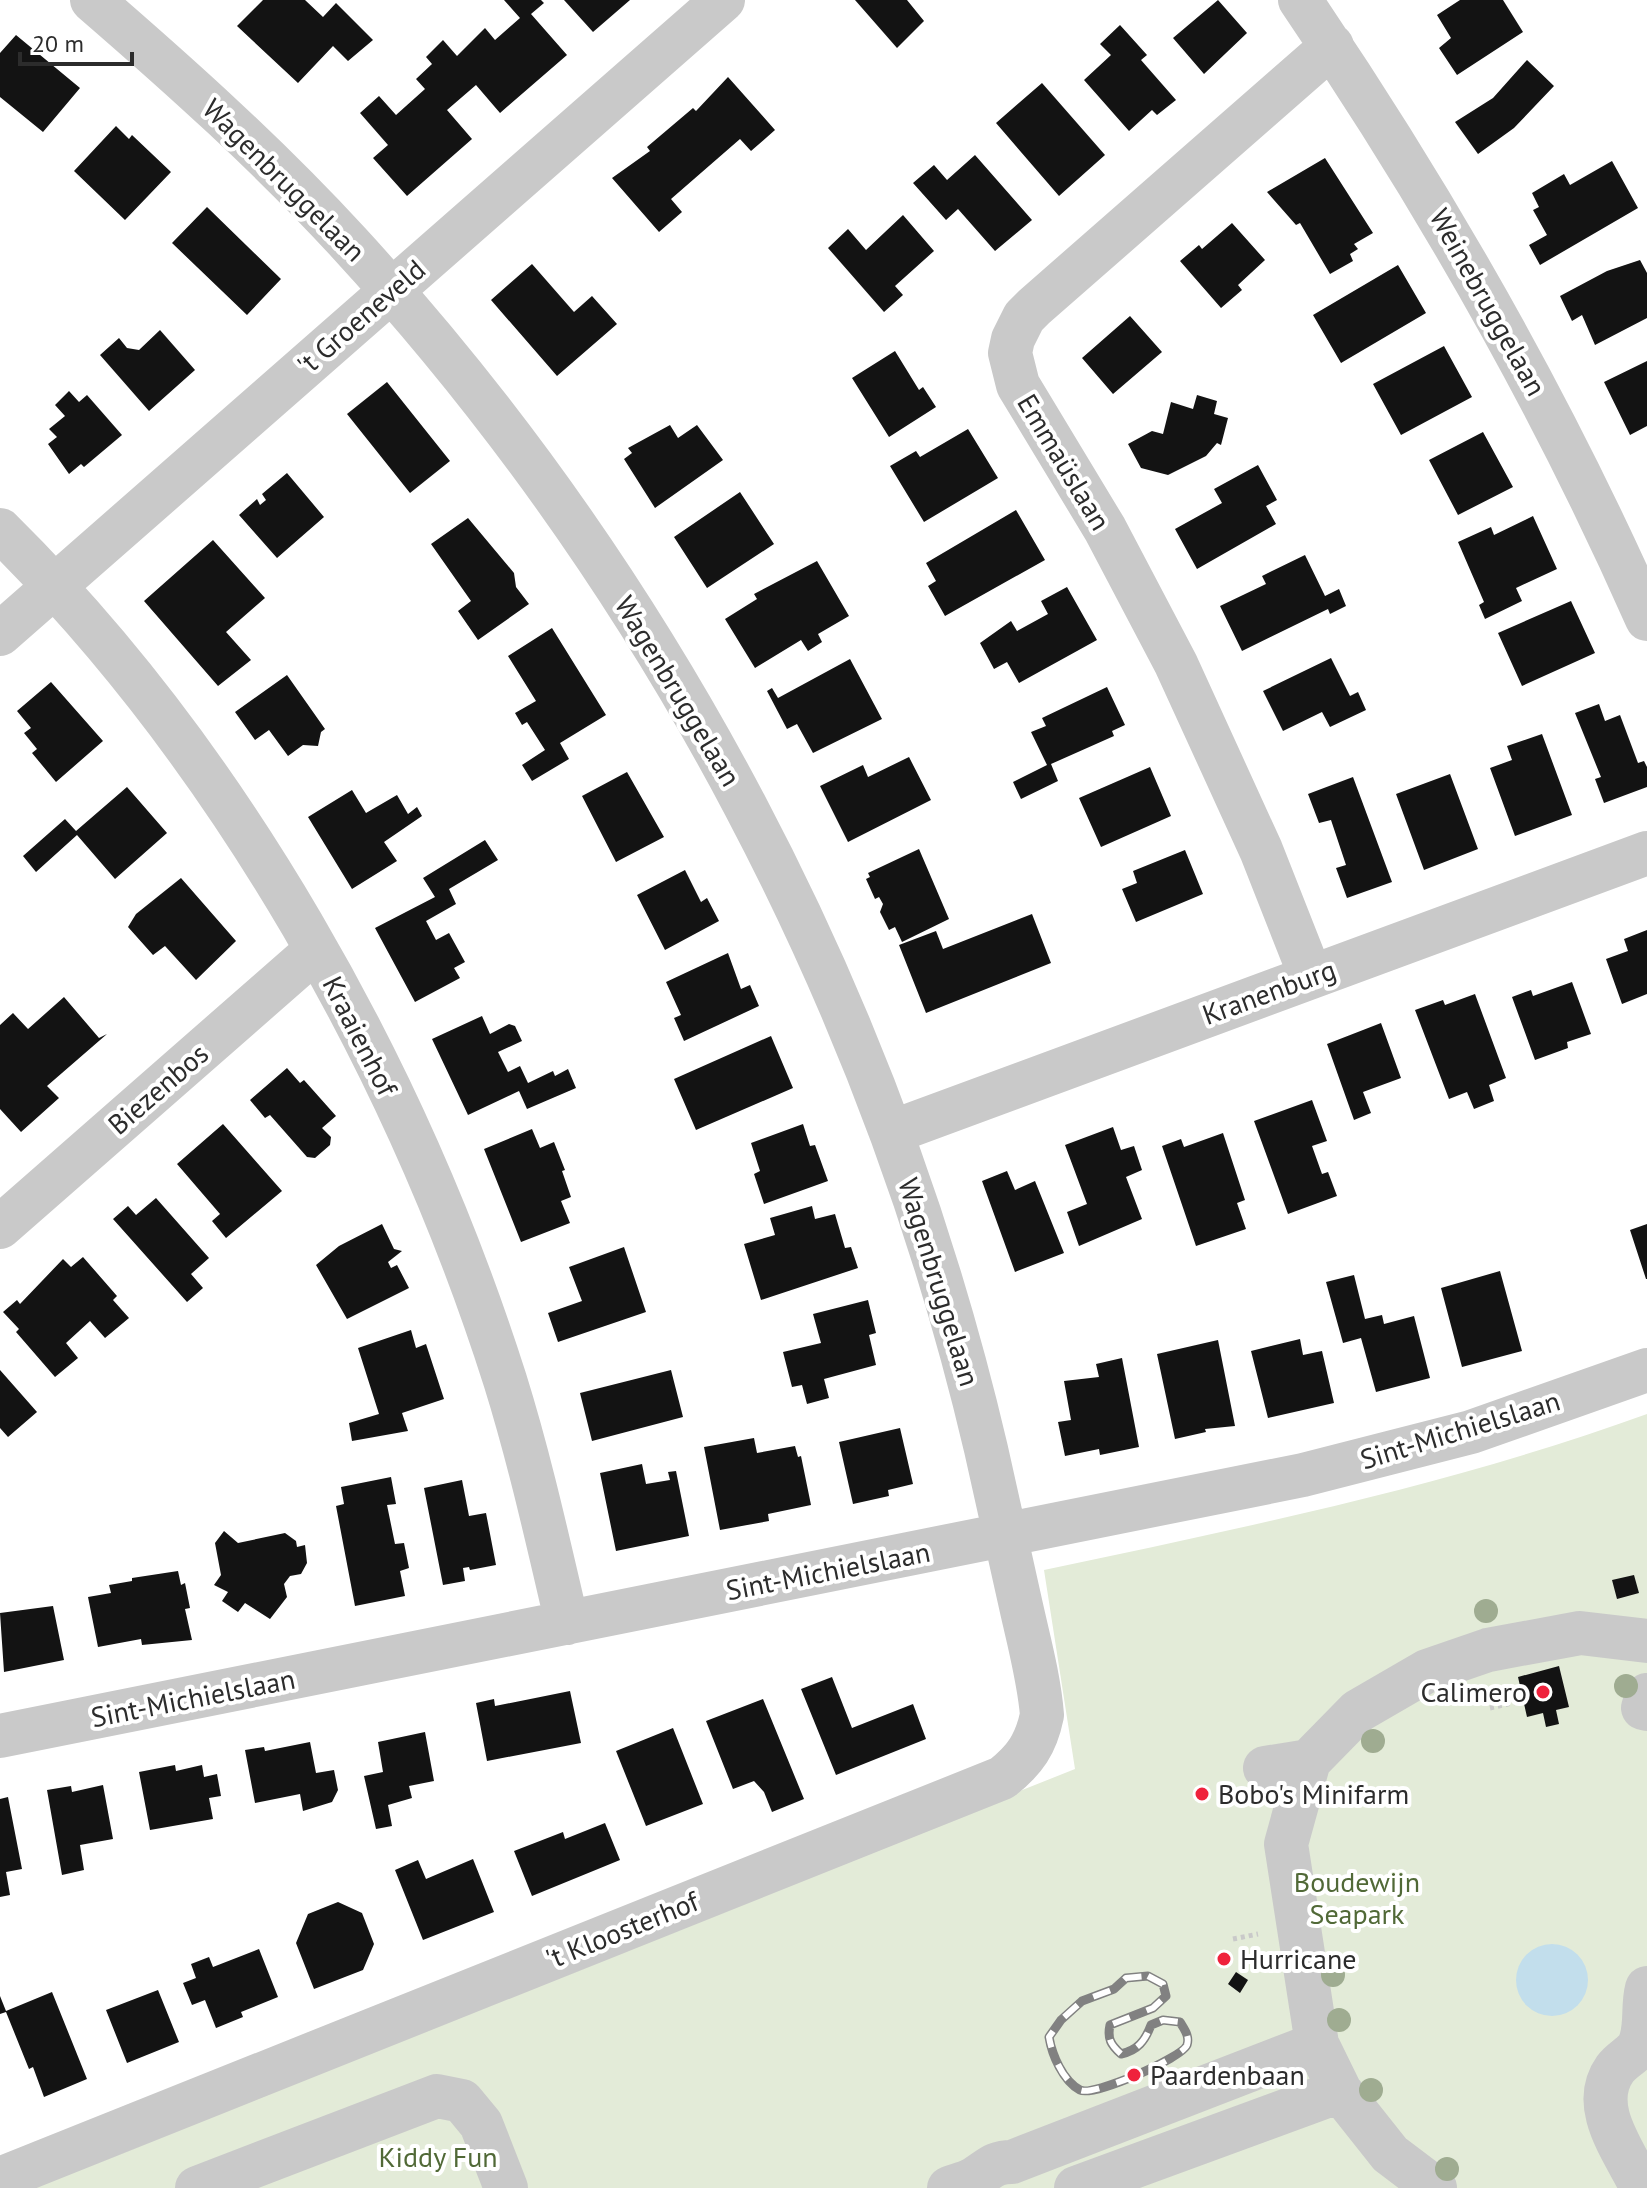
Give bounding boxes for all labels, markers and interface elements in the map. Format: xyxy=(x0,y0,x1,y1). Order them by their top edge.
scale bar xyxy=(20,16,132,66)
text: 20 m xyxy=(32,28,84,59)
street label: Wagenbruggelaan xyxy=(195,90,374,269)
street label: Weinebruggelaan xyxy=(1422,202,1555,402)
street label: 't Groeneveld xyxy=(289,251,433,383)
street label: Emmaüslaan xyxy=(1009,387,1120,537)
street label: Wagenbruggelaan xyxy=(607,589,750,793)
street label: Kranenburg xyxy=(1197,950,1341,1033)
street label: Kraaienhof xyxy=(315,970,407,1103)
street label: Biezenbos xyxy=(100,1035,216,1142)
street label: Wagenbruggelaan xyxy=(890,1173,989,1390)
street label: Sint-Michielslaan xyxy=(1356,1382,1564,1477)
street label: Sint-Michielslaan xyxy=(723,1533,933,1608)
street label: Sint-Michielslaan xyxy=(88,1660,298,1735)
place label: Calimero xyxy=(1420,1673,1527,1710)
marker: Calimero xyxy=(1534,1683,1552,1701)
place label: Bobo's Minifarm xyxy=(1218,1775,1409,1812)
marker: Bobo's Minifarm xyxy=(1193,1785,1211,1803)
park label: Boudewijn Seapark xyxy=(1294,1863,1420,1932)
street label: 't Kloosterhof xyxy=(540,1882,705,1977)
place label: Hurricane xyxy=(1240,1940,1357,1977)
marker: Hurricane xyxy=(1215,1950,1233,1968)
place label: Paardenbaan xyxy=(1150,2056,1305,2093)
marker: Paardenbaan xyxy=(1125,2066,1143,2084)
park label: Kiddy Fun xyxy=(378,2138,498,2175)

